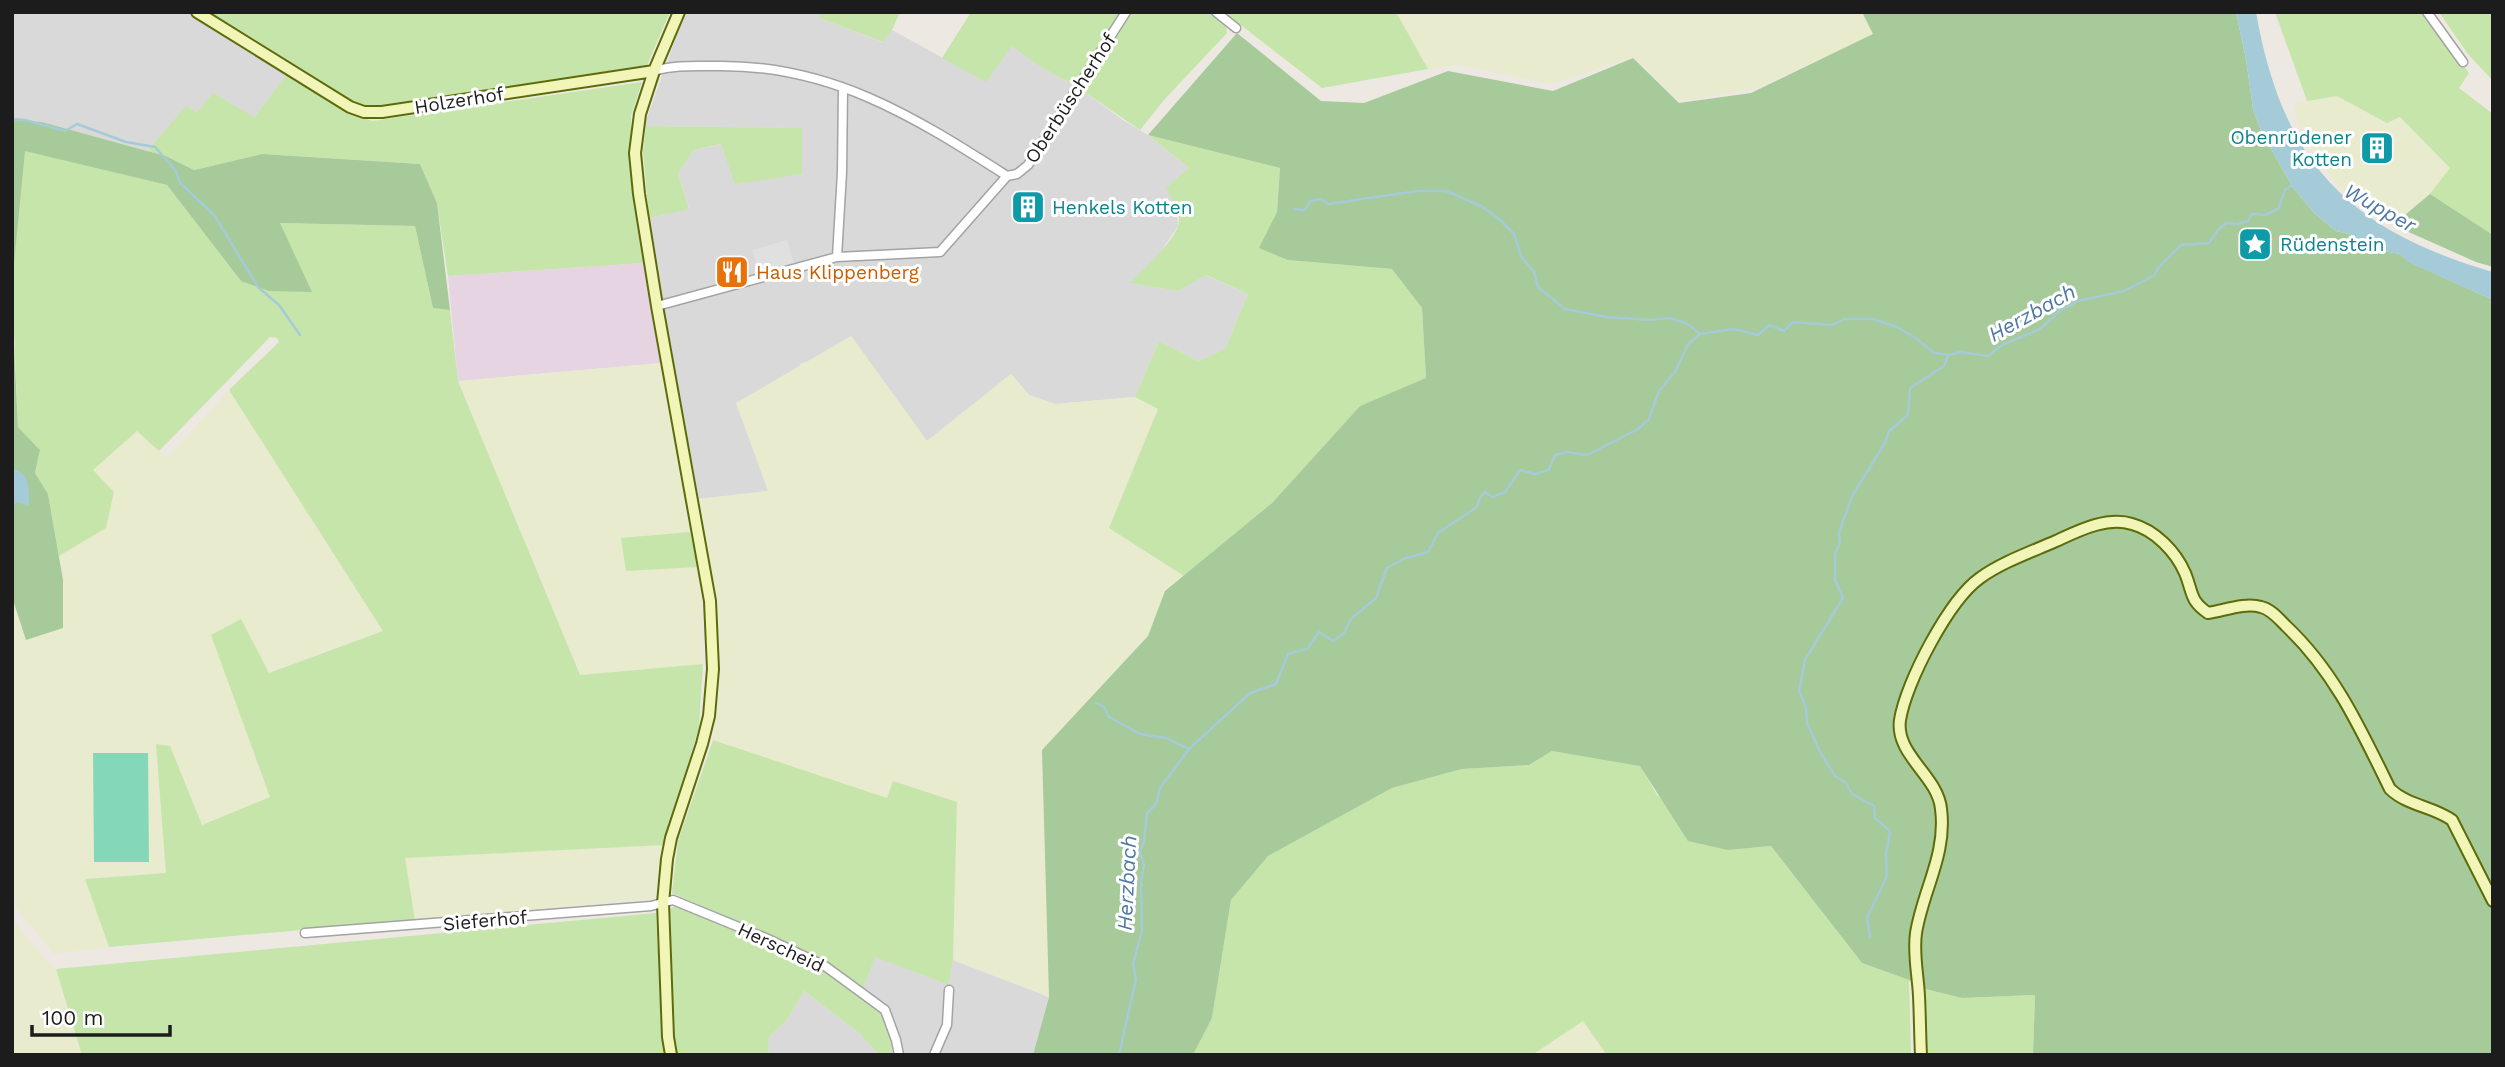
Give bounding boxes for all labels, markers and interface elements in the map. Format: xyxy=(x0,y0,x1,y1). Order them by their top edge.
street label: Oberbüscherhof xyxy=(1020,29,1121,167)
street label: Holzerhof xyxy=(413,82,506,119)
place label: Obenrüdener Kotten xyxy=(2230,126,2352,171)
building icon: Obenrüdener Kotten xyxy=(2358,129,2396,167)
water label: Wupper xyxy=(2340,178,2421,238)
building icon: Henkels Kotten xyxy=(1009,188,1047,226)
place label: Henkels Kotten xyxy=(1052,196,1193,219)
place icon: Rüdenstein xyxy=(2236,225,2274,263)
place label: Rüdenstein xyxy=(2280,233,2385,256)
restaurant icon: Haus Klippenberg xyxy=(713,253,751,291)
place label: Haus Klippenberg xyxy=(756,261,920,284)
water label: Herzbach xyxy=(1984,278,2080,347)
water label: Herzbach xyxy=(1112,835,1141,931)
street label: Sieferhof xyxy=(442,905,529,936)
street label: Herscheid xyxy=(734,917,828,977)
scale bar xyxy=(32,993,170,1038)
text: 100 m xyxy=(42,1005,104,1030)

